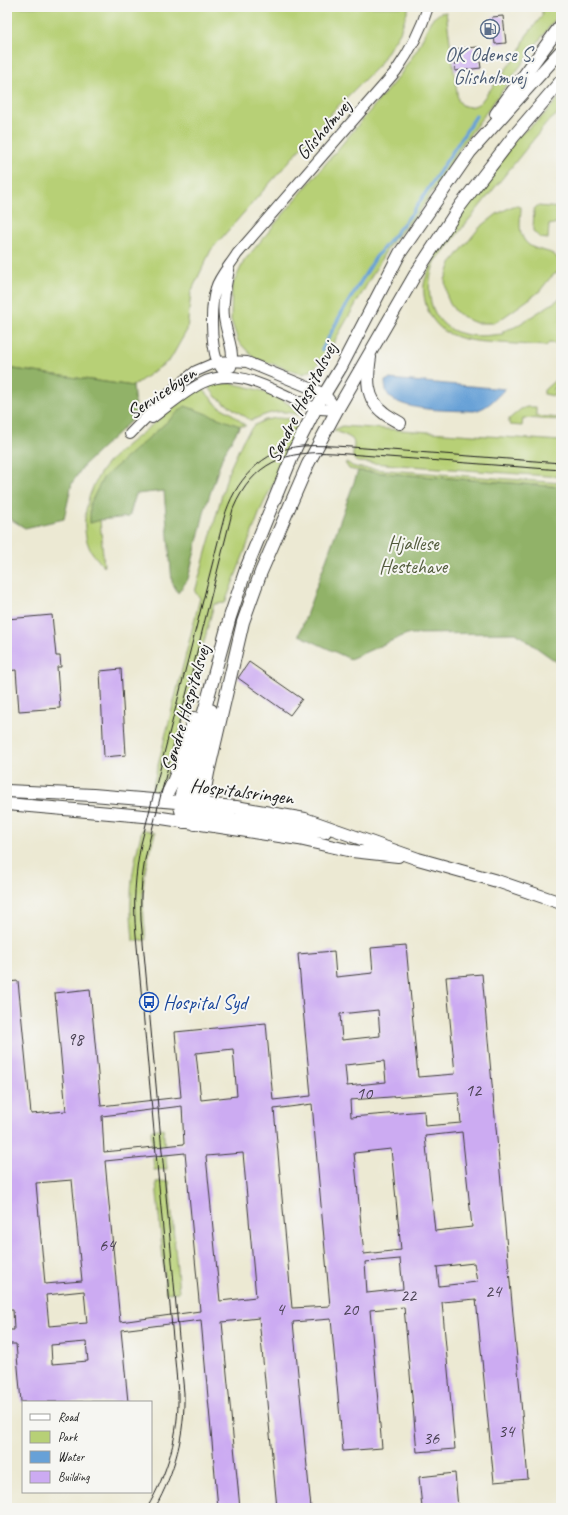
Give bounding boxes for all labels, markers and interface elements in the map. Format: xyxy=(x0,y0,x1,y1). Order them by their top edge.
fuel station icon: OK Odense S, Glisholmvej xyxy=(479,18,501,40)
place label: OK Odense S, Glisholmvej xyxy=(445,42,535,90)
street label: Glisholmvej xyxy=(290,92,358,165)
street label: Søndre Hospitalsvej xyxy=(260,336,343,466)
street label: Servicebyen xyxy=(122,360,202,425)
park label: Hjallese Hestehave xyxy=(379,531,449,579)
street label: Søndre Hospitalsvej xyxy=(155,640,216,775)
street label: Hospitalsringen xyxy=(189,773,296,810)
place label: Hospital Syd xyxy=(163,990,250,1015)
bus stop icon: Hospital Syd xyxy=(138,991,160,1013)
house number: 98 xyxy=(67,1028,85,1050)
house number: 12 xyxy=(465,1079,483,1101)
house number: 10 xyxy=(356,1082,374,1104)
house number: 64 xyxy=(99,1234,117,1256)
house number: 24 xyxy=(485,1280,503,1302)
house number: 22 xyxy=(400,1284,418,1306)
house number: 4 xyxy=(276,1298,286,1320)
house number: 20 xyxy=(342,1298,360,1320)
legend xyxy=(22,1401,152,1493)
text: Road xyxy=(58,1409,80,1425)
house number: 34 xyxy=(498,1420,516,1442)
house number: 36 xyxy=(423,1427,440,1449)
text: Park xyxy=(58,1429,79,1445)
text: Water xyxy=(58,1449,86,1465)
text: Building xyxy=(58,1469,90,1485)

